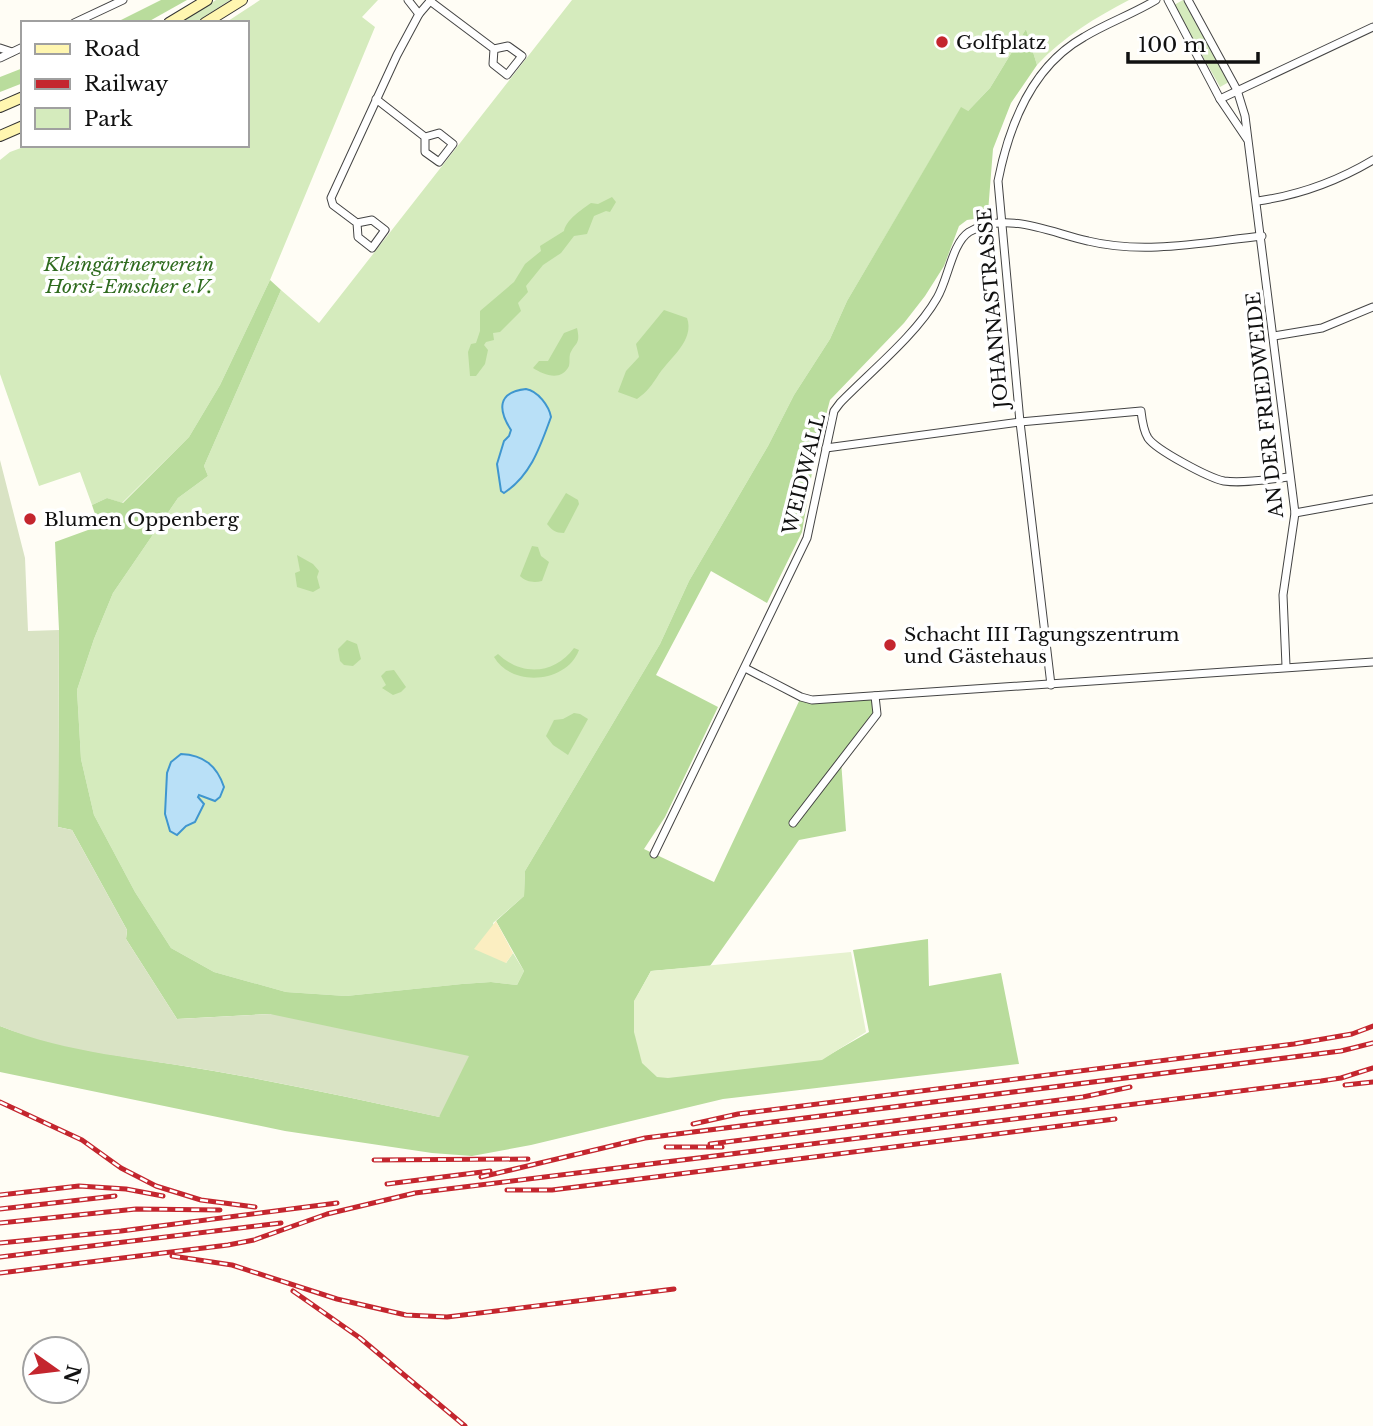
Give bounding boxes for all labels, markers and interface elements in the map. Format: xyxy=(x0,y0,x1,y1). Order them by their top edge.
legend xyxy=(21,21,248,147)
scale bar xyxy=(1128,21,1258,65)
place label: Golfplatz xyxy=(956,31,1046,54)
text: 100 m xyxy=(1138,32,1206,58)
marker: Golfplatz xyxy=(934,34,950,50)
text: Road xyxy=(84,36,140,62)
text: Railway xyxy=(84,71,169,97)
text: Park xyxy=(84,106,133,132)
street label: JOHANNASTRASSE xyxy=(973,207,1013,412)
park label: Kleingärtnerverein Horst-Emscher e.V. xyxy=(43,253,214,298)
street label: AN DER FRIEDWEIDE xyxy=(1242,291,1288,520)
street label: WEIDWALL xyxy=(778,411,830,538)
place label: Blumen Oppenberg xyxy=(44,508,239,531)
marker: Blumen Oppenberg xyxy=(22,511,38,527)
place label: Schacht III Tagungszentrum und Gästehaus xyxy=(904,623,1179,668)
marker: Schacht III Tagungszentrum und Gästehaus xyxy=(882,637,898,653)
north arrow xyxy=(21,1335,91,1405)
text: N xyxy=(59,1363,85,1386)

